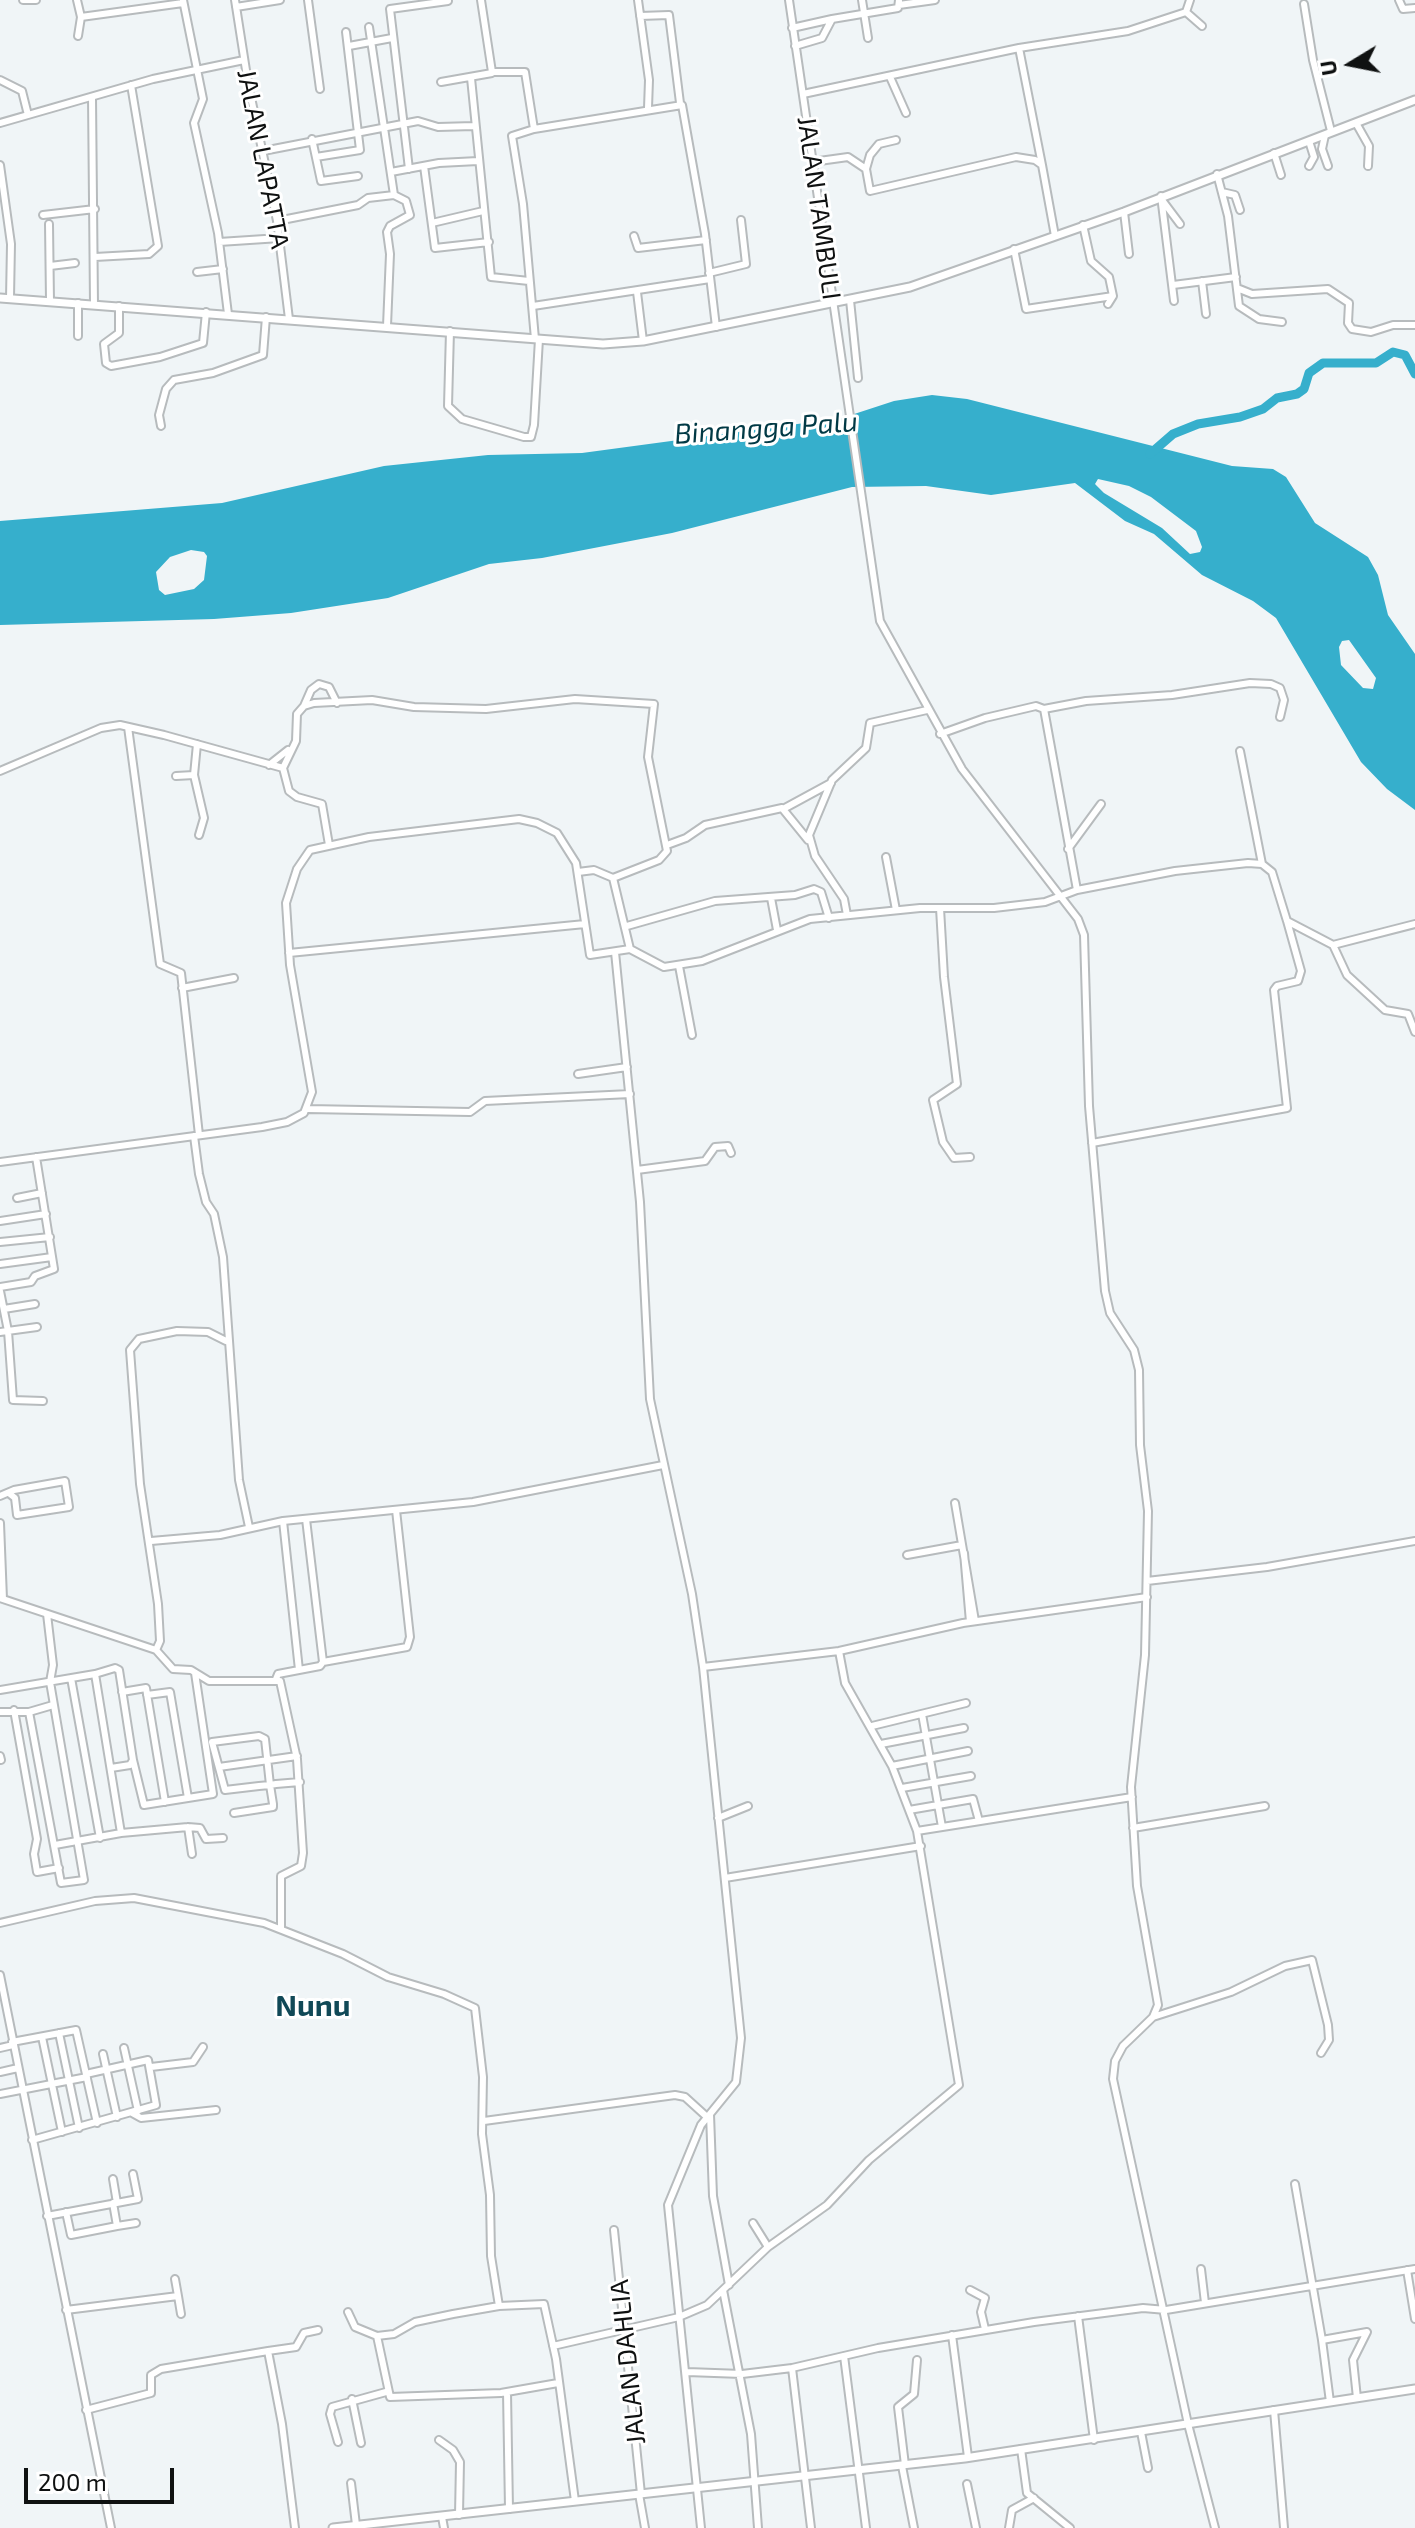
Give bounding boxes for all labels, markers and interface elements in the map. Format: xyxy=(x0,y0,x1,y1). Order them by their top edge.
north arrow xyxy=(1311,24,1391,104)
text: U xyxy=(1313,58,1341,78)
street label: JALAN LAPATTA xyxy=(230,67,296,251)
street label: JALAN TAMBULI xyxy=(791,114,847,302)
water label: Binangga Palu xyxy=(673,405,859,451)
district label: Nunu xyxy=(275,1988,351,2024)
street label: JALAN DAHLIA xyxy=(604,2278,652,2446)
scale bar xyxy=(28,2452,178,2502)
text: 200 m xyxy=(38,2467,107,2496)

